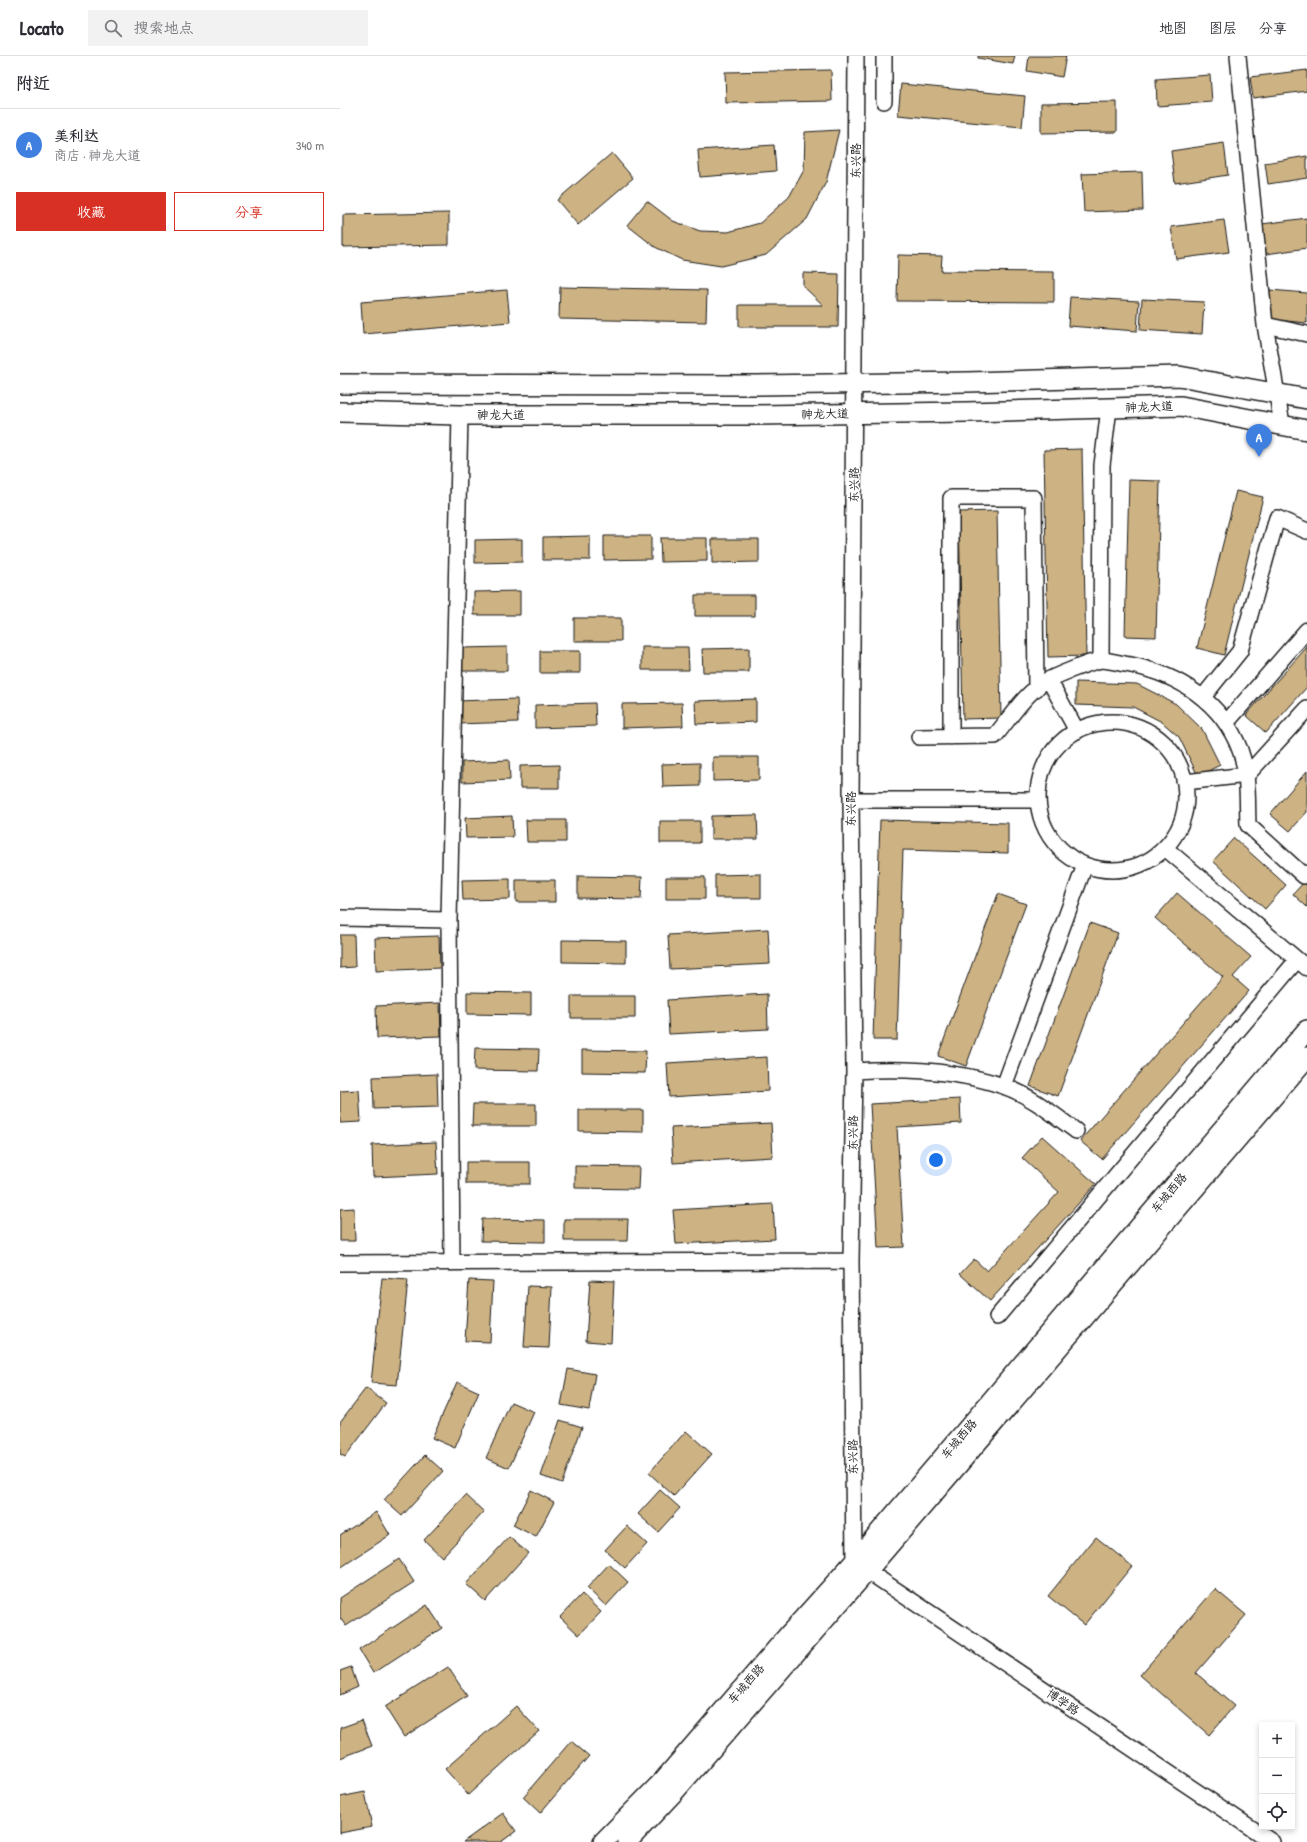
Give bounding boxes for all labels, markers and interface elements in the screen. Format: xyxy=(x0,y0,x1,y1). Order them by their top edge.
search box xyxy=(88,10,368,46)
text: Locato xyxy=(20,15,64,41)
icon: search xyxy=(102,17,124,39)
text: 搜索地点 xyxy=(134,17,194,38)
text: 地图 xyxy=(1159,18,1187,37)
text: 图层 xyxy=(1209,18,1237,37)
text: 分享 xyxy=(1259,18,1287,37)
text: 附近 xyxy=(16,71,50,94)
text: 美利达 xyxy=(54,125,99,146)
text: A xyxy=(26,136,32,154)
text: 340 m xyxy=(296,136,324,154)
street label: 东兴路 xyxy=(847,143,864,179)
text: 商店 · 神龙大道 xyxy=(54,146,141,164)
button: 收藏 xyxy=(16,192,166,231)
button: 分享 xyxy=(174,192,324,231)
street label: 神龙大道 xyxy=(1125,397,1173,416)
street label: 神龙大道 xyxy=(801,405,849,422)
street label: 神龙大道 xyxy=(477,406,525,423)
pin: A xyxy=(1246,424,1272,457)
street label: 东兴路 xyxy=(845,467,862,503)
street label: 东兴路 xyxy=(842,791,859,827)
street label: 东兴路 xyxy=(844,1115,861,1151)
your location xyxy=(926,1150,946,1170)
street label: 车城西路 xyxy=(1147,1169,1191,1217)
street label: 车城西路 xyxy=(937,1415,981,1463)
street label: 东兴路 xyxy=(844,1439,861,1475)
street label: 车城西路 xyxy=(723,1660,768,1707)
street label: 博学路 xyxy=(1044,1684,1083,1719)
map controls xyxy=(1259,1722,1295,1830)
button: + xyxy=(1259,1722,1295,1758)
button: − xyxy=(1259,1758,1295,1794)
button: locate xyxy=(1259,1794,1295,1830)

